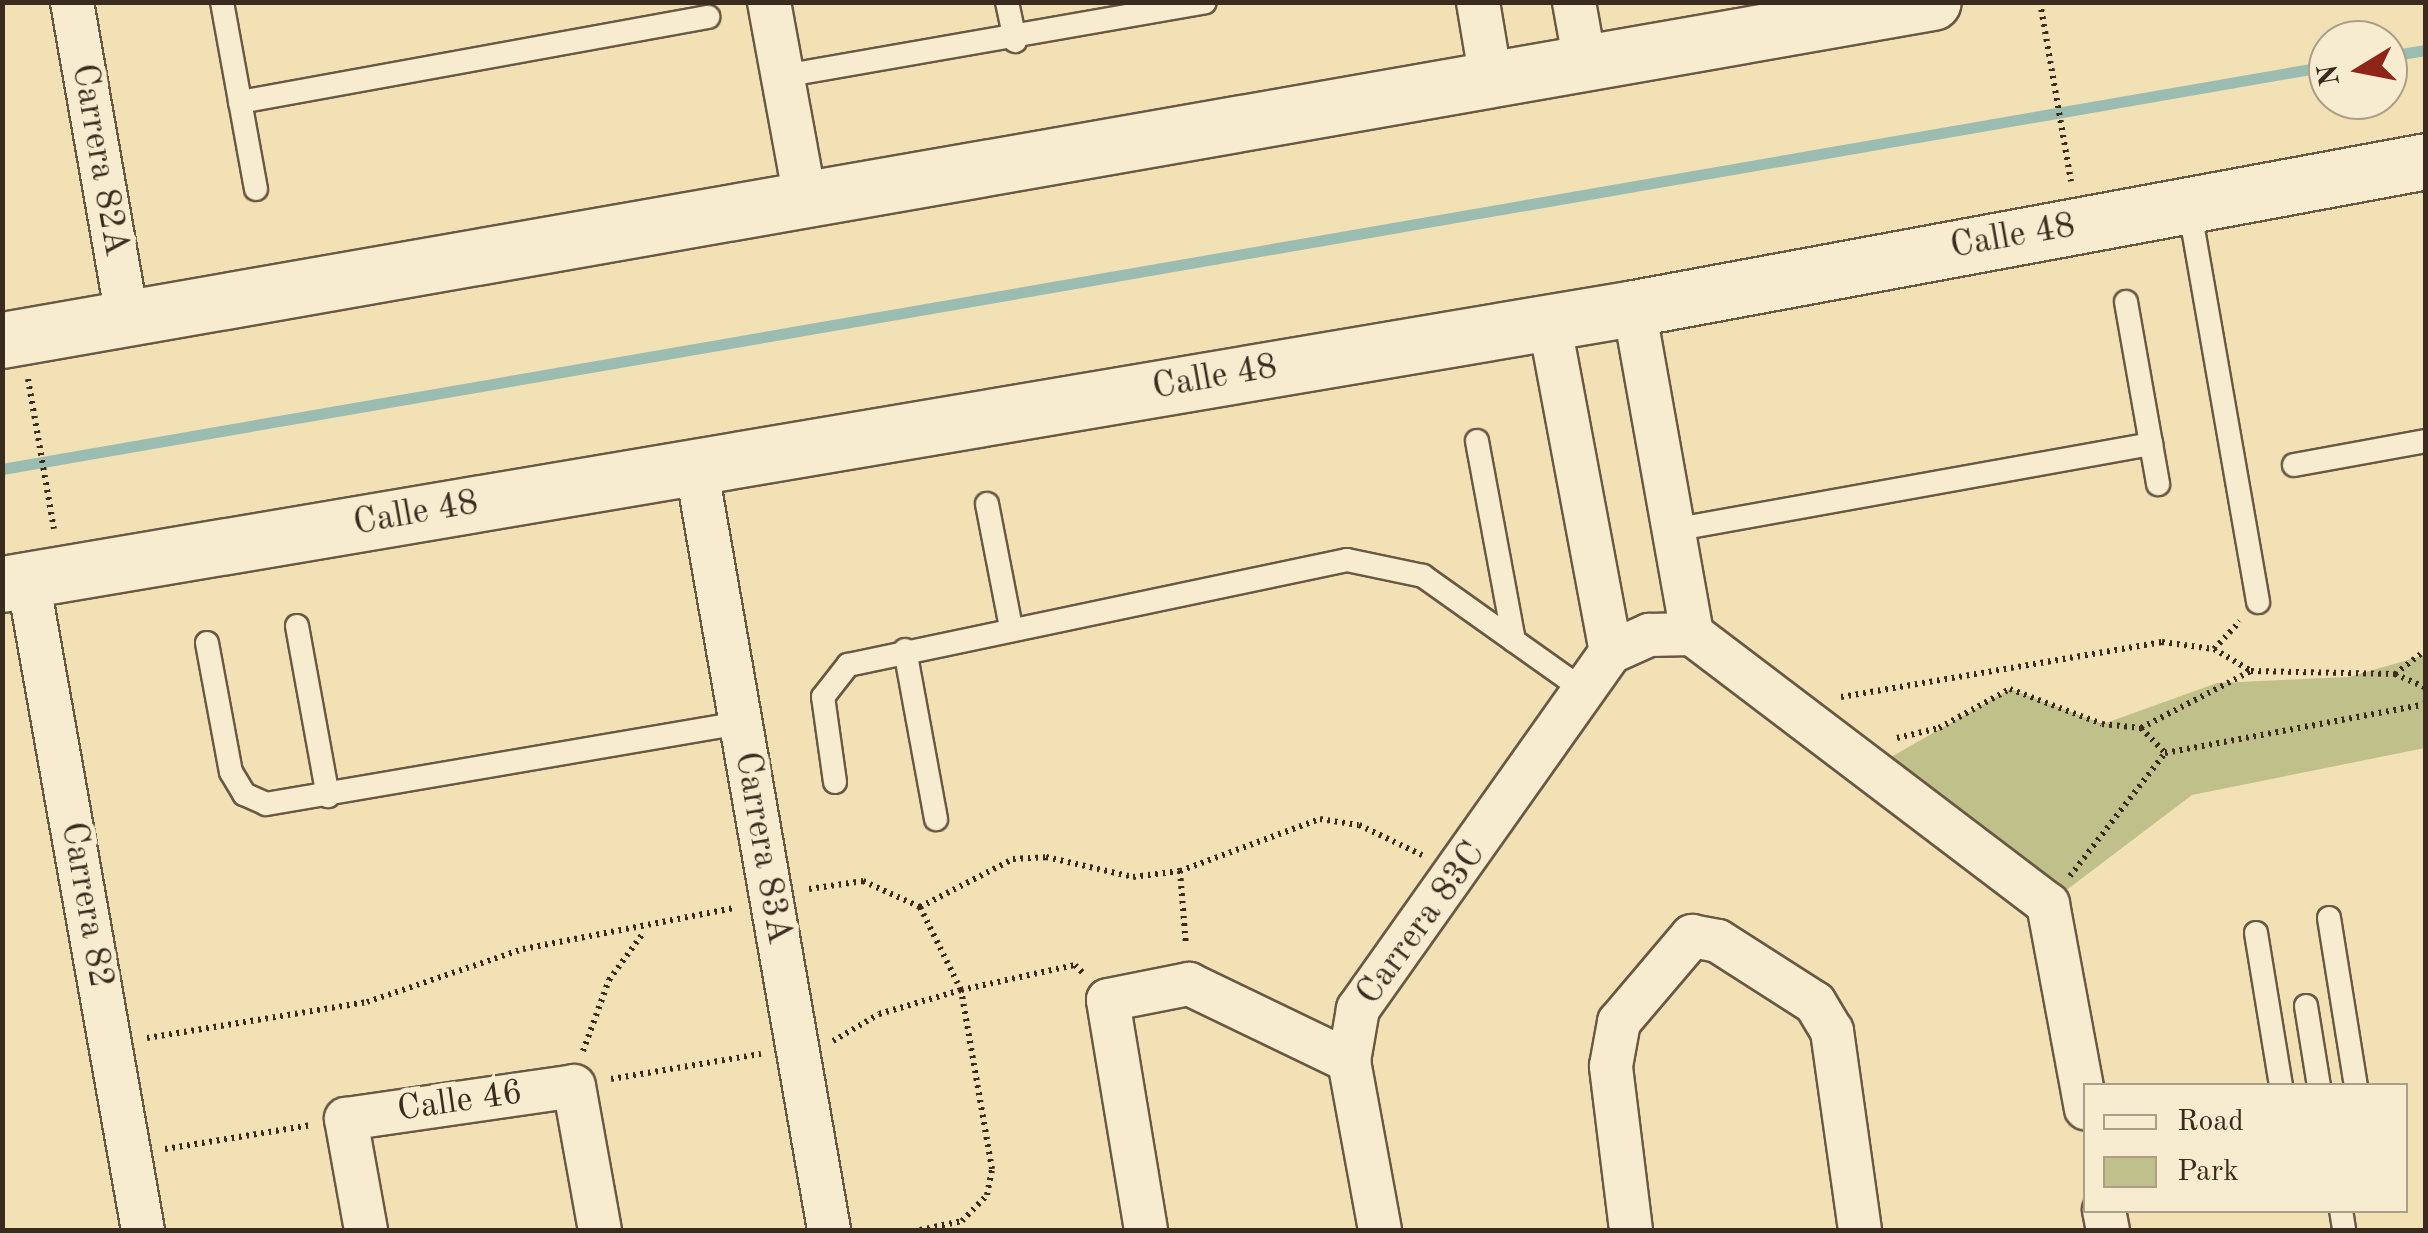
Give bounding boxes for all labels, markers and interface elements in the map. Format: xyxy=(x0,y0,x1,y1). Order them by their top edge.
north arrow xyxy=(2308,20,2408,120)
street label: Carrera 82A xyxy=(61,61,137,259)
text: N xyxy=(2315,62,2346,88)
street label: Calle 48 xyxy=(1947,205,2079,269)
street label: Calle 48 xyxy=(1149,346,1281,410)
street label: Calle 48 xyxy=(350,482,482,546)
street label: Carrera 83A xyxy=(724,749,800,947)
street label: Carrera 82 xyxy=(51,819,121,991)
street label: Carrera 83C xyxy=(1349,834,1495,1014)
street label: Calle 46 xyxy=(395,1072,525,1132)
legend xyxy=(2083,1083,2408,1213)
text: Road xyxy=(2177,1107,2244,1137)
text: Park xyxy=(2177,1157,2239,1187)

